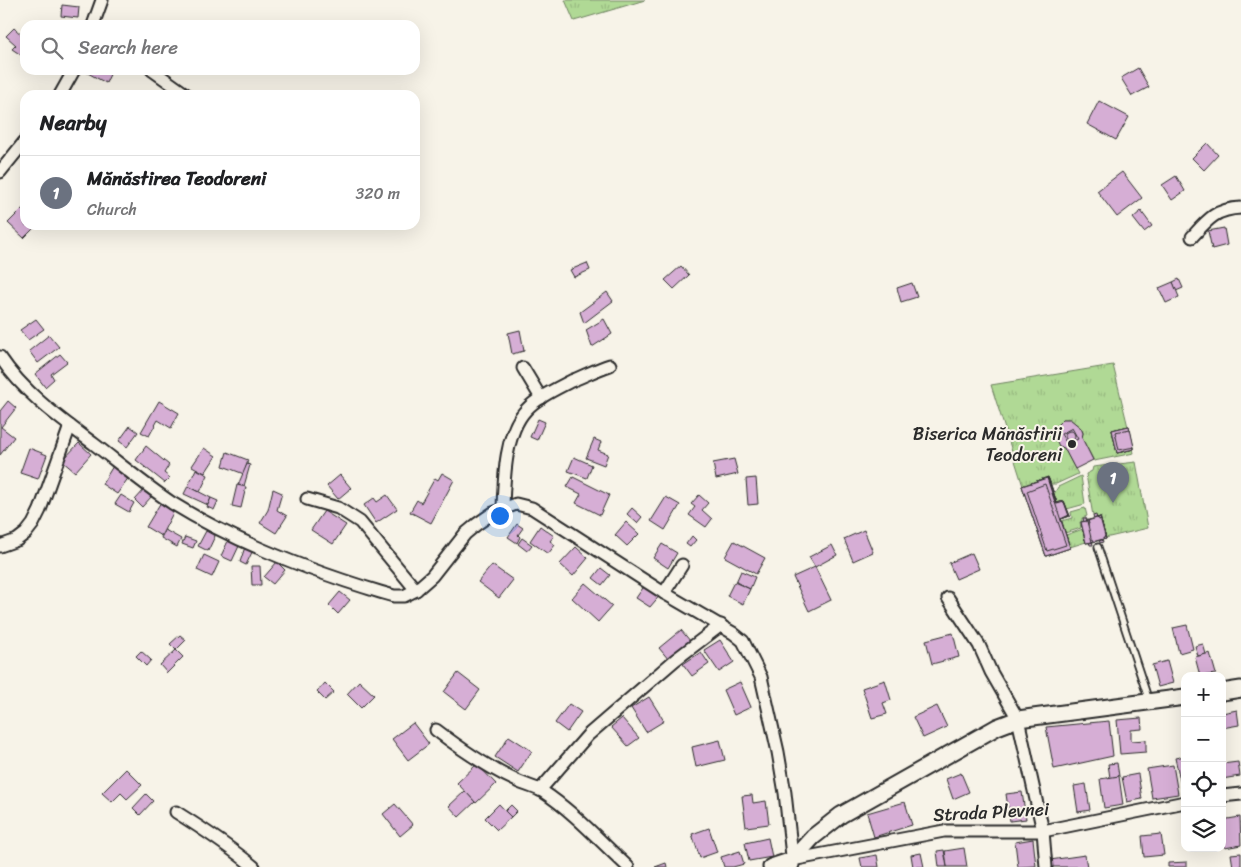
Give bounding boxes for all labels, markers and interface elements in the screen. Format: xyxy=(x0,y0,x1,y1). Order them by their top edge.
search box xyxy=(20,20,420,75)
text: Search here xyxy=(78,31,178,64)
icon: search xyxy=(38,34,66,62)
text: Nearby xyxy=(40,104,106,142)
text: Mănăstirea Teodoreni xyxy=(87,162,266,195)
text: 1 xyxy=(53,179,59,208)
text: 320 m xyxy=(355,179,400,208)
text: Church xyxy=(87,195,137,224)
place label: Biserica Mănăstirii Teodoreni xyxy=(913,418,1063,471)
marker: Biserica Mănăstirii Teodoreni xyxy=(1066,438,1078,450)
pin: 1 xyxy=(1097,462,1129,503)
your location xyxy=(487,503,513,529)
map controls xyxy=(1181,672,1226,852)
button: + xyxy=(1181,672,1226,717)
button: − xyxy=(1181,717,1226,762)
button: locate xyxy=(1181,762,1226,807)
street label: Strada Plevnei xyxy=(932,793,1051,831)
button: layers xyxy=(1181,807,1226,852)

